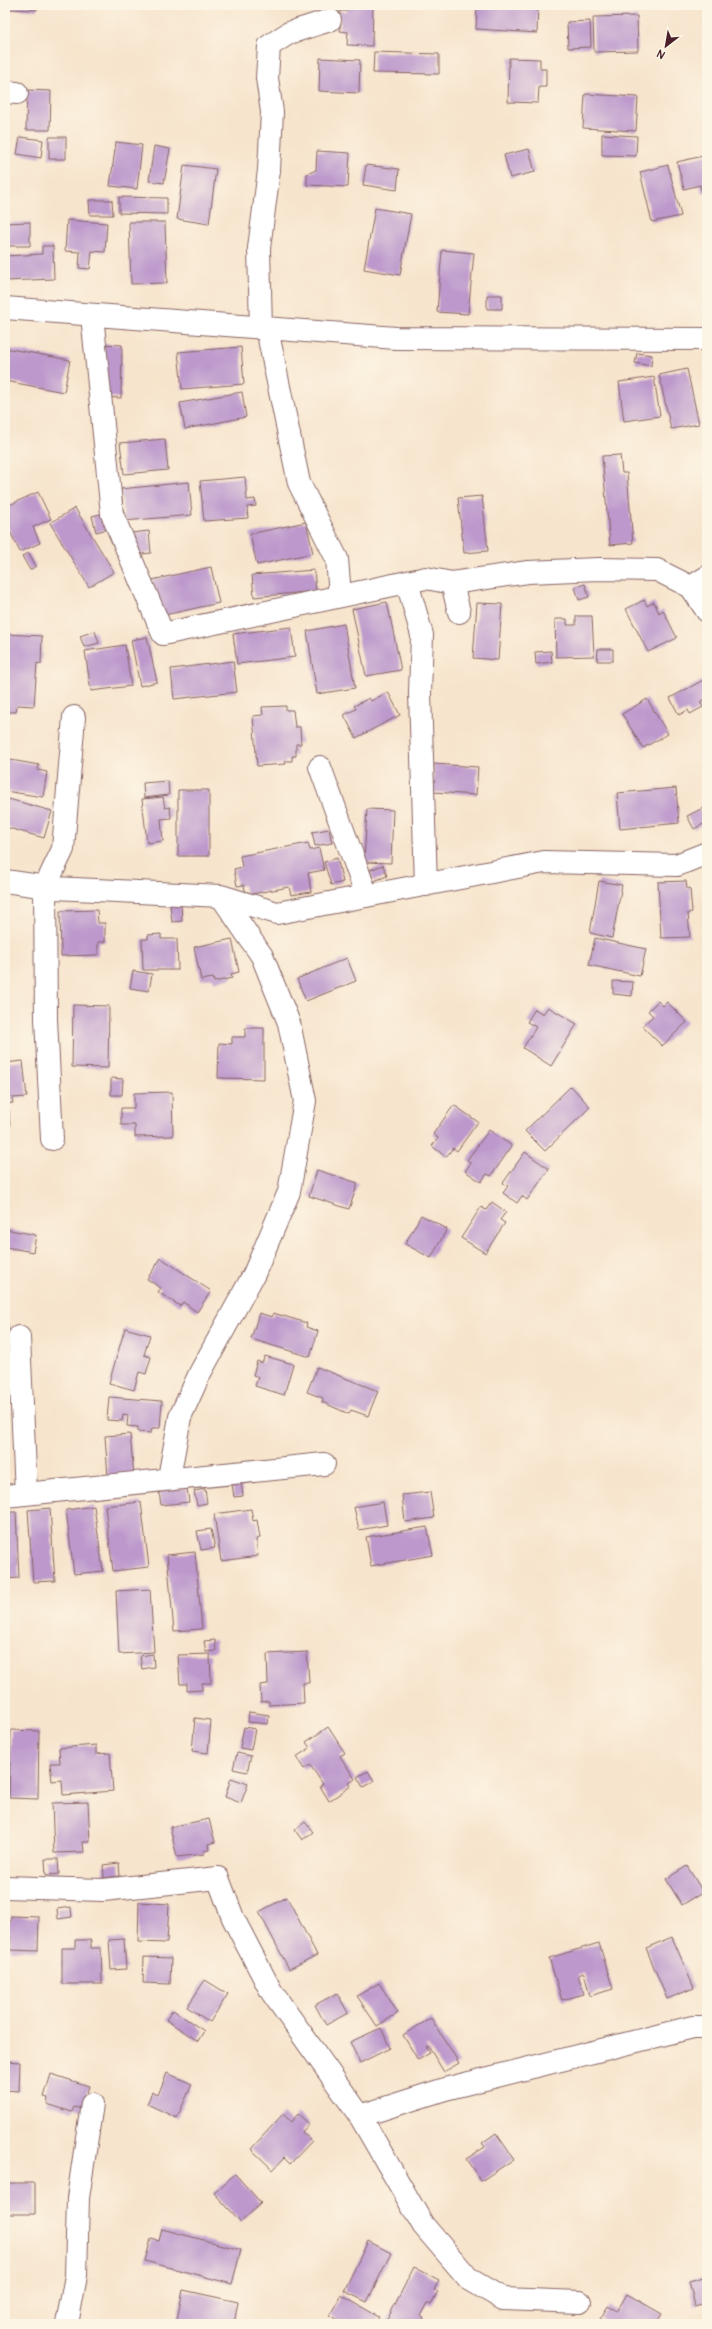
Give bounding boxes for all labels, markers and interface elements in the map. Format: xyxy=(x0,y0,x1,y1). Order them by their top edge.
north arrow xyxy=(646,26,686,66)
text: N xyxy=(654,46,668,62)

